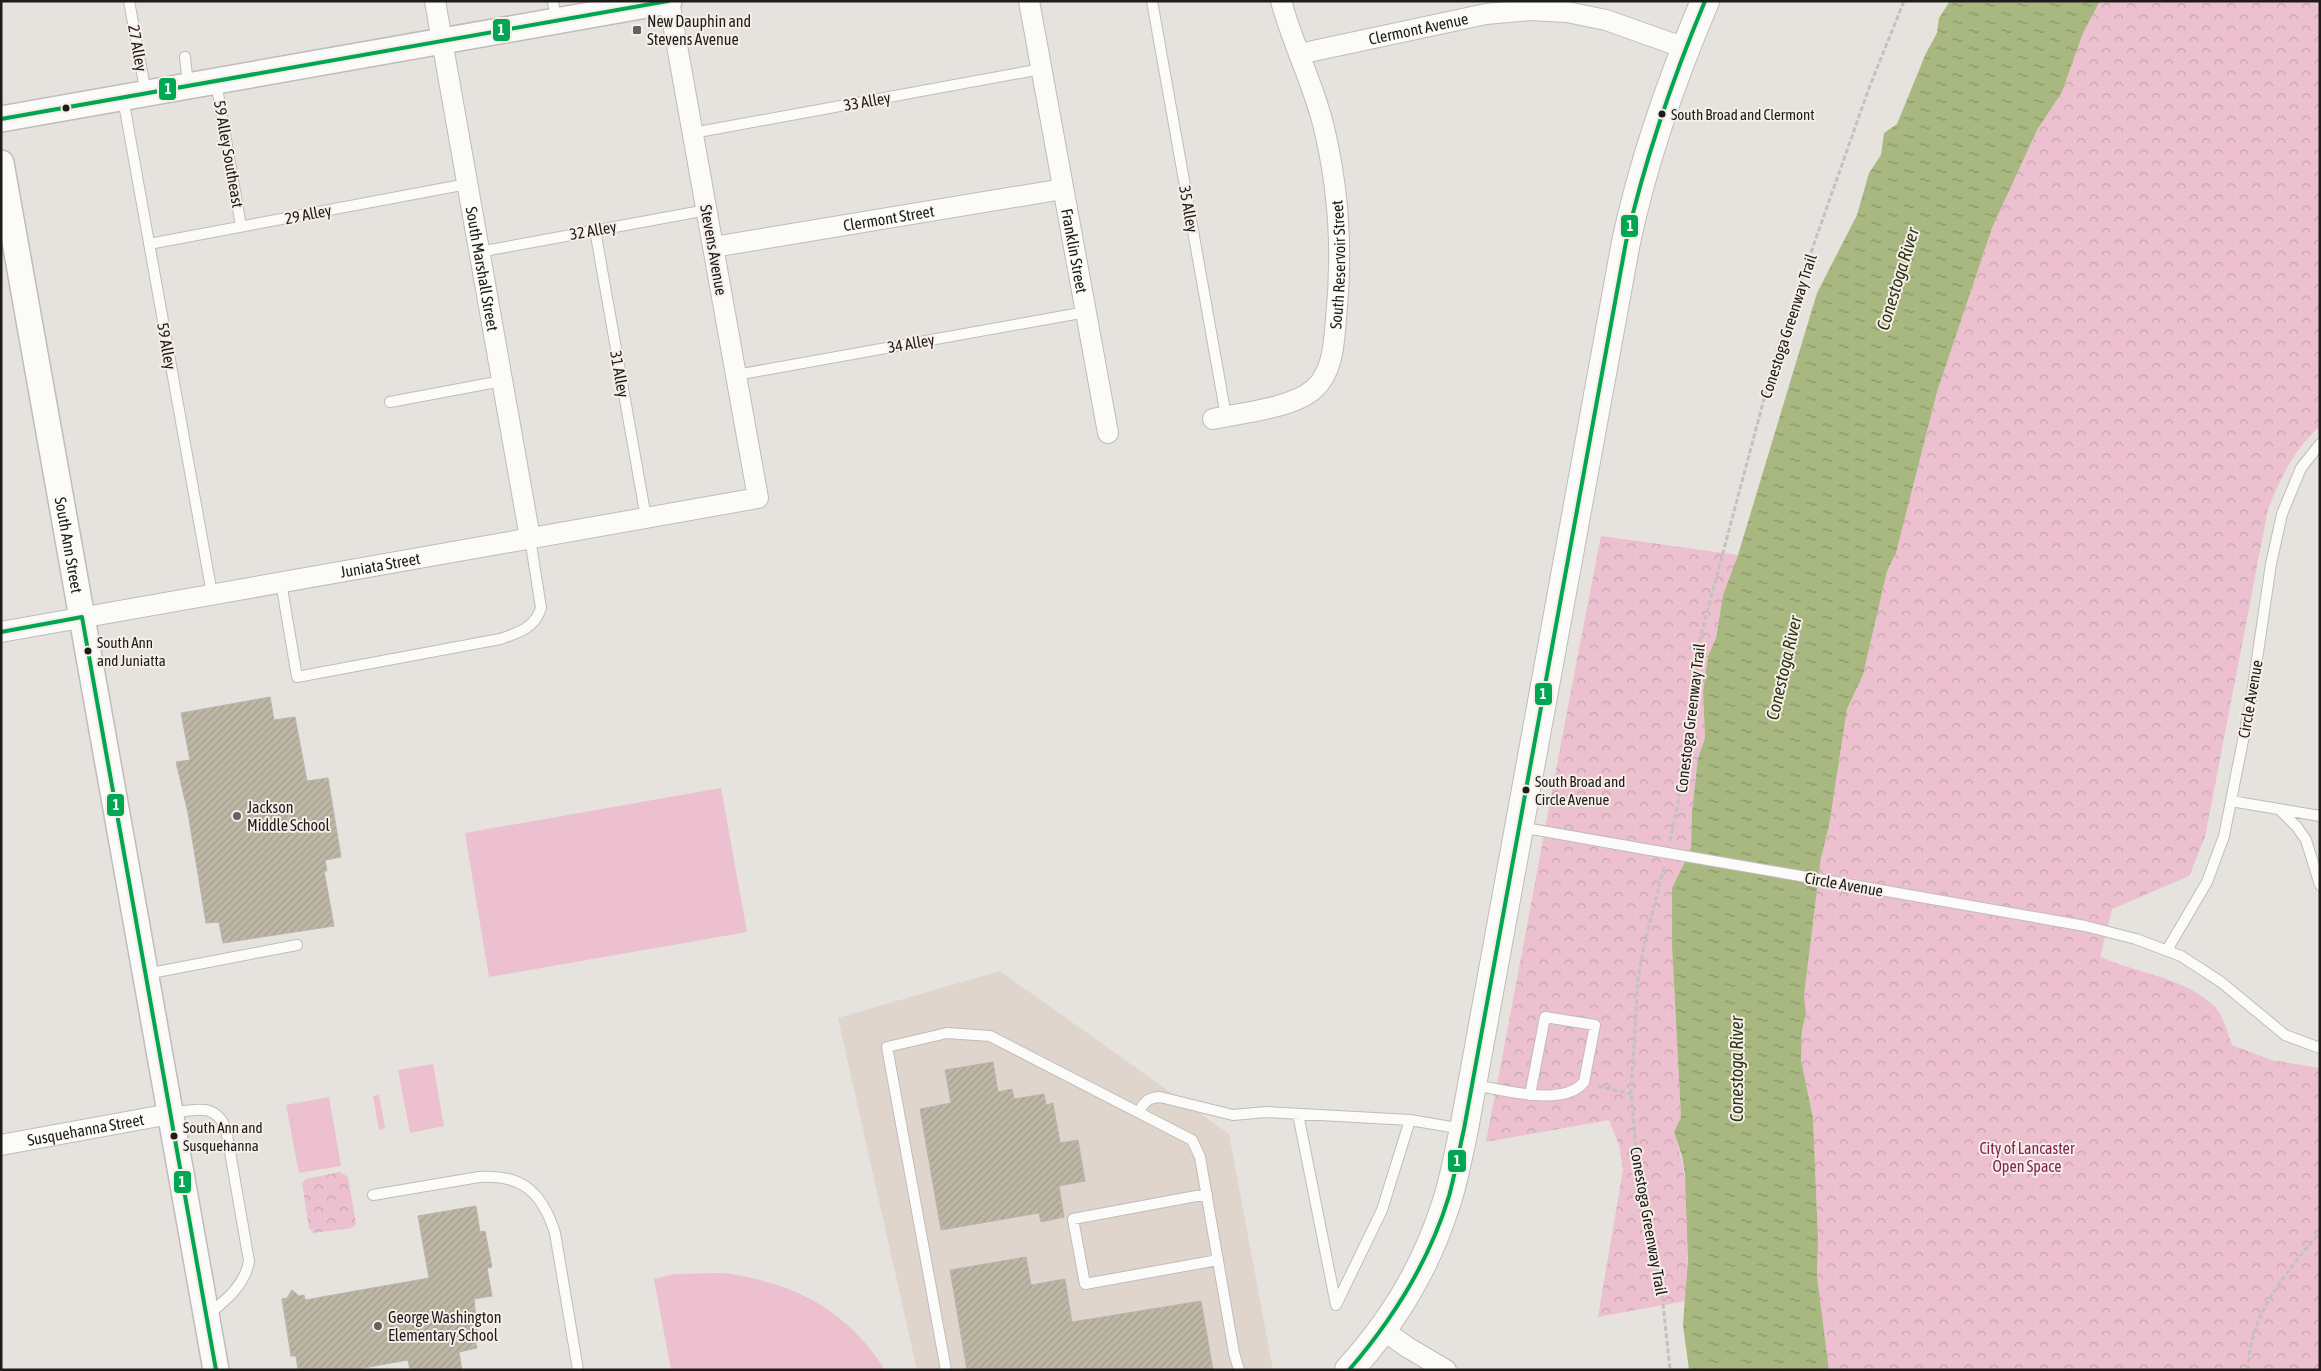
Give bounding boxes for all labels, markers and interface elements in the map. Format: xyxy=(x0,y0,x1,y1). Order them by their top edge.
street label: Clermont Avenue xyxy=(1367,9,1470,48)
place label: New Dauphin and Stevens Avenue xyxy=(647,12,751,48)
line badge: 1 xyxy=(492,18,511,42)
text: 1 xyxy=(498,22,505,38)
street label: 27 Alley xyxy=(124,23,151,73)
marker: New Dauphin and Stevens Avenue xyxy=(631,24,643,36)
line badge: 1 xyxy=(158,77,177,101)
text: 1 xyxy=(165,81,172,97)
street label: 33 Alley xyxy=(842,88,892,115)
street label: 59 Alley Southeast xyxy=(210,99,247,210)
unlabelled marker xyxy=(61,103,71,113)
place label: South Broad and Clermont xyxy=(1671,106,1815,123)
marker: South Broad and Clermont xyxy=(1657,109,1667,119)
street label: 35 Alley xyxy=(1175,184,1202,234)
street label: South Reservoir Street xyxy=(1326,199,1348,330)
street label: 29 Alley xyxy=(283,201,333,228)
street label: Clermont Street xyxy=(842,201,936,234)
street label: Stevens Avenue xyxy=(697,203,731,297)
street label: South Marshall Street xyxy=(463,205,502,333)
street label: Franklin Street xyxy=(1058,207,1091,295)
line badge: 1 xyxy=(1620,214,1639,238)
street label: 32 Alley xyxy=(568,217,618,244)
text: 1 xyxy=(1627,218,1634,234)
water label: Conestoga River xyxy=(1872,224,1923,333)
street label: Conestoga Greenway Trail xyxy=(1756,251,1821,401)
street label: 59 Alley xyxy=(153,321,180,371)
street label: 34 Alley xyxy=(886,330,936,357)
street label: 31 Alley xyxy=(606,349,633,399)
street label: South Ann Street xyxy=(52,496,87,595)
street label: Juniata Street xyxy=(339,549,422,581)
water label: Conestoga River xyxy=(1761,613,1806,722)
place label: South Ann and Juniatta xyxy=(97,634,166,669)
street label: Conestoga Greenway Trail xyxy=(1672,642,1709,794)
marker: South Ann and Juniatta xyxy=(83,646,93,656)
street label: Circle Avenue xyxy=(2234,658,2266,740)
line badge: 1 xyxy=(1534,682,1553,706)
text: 1 xyxy=(1540,686,1547,702)
place label: South Broad and Circle Avenue xyxy=(1535,773,1625,808)
marker: South Broad and Circle Avenue xyxy=(1521,785,1531,795)
line badge: 1 xyxy=(106,793,125,817)
text: 1 xyxy=(113,797,120,813)
place label: Jackson Middle School xyxy=(247,798,331,834)
marker: Jackson Middle School xyxy=(231,810,243,822)
street label: Circle Avenue xyxy=(1803,868,1885,900)
water label: Conestoga River xyxy=(1726,1015,1747,1122)
street label: Susquehanna Street xyxy=(26,1110,146,1149)
place label: South Ann and Susquehanna xyxy=(183,1119,263,1154)
marker: South Ann and Susquehanna xyxy=(169,1131,179,1141)
park label: City of Lancaster Open Space xyxy=(1979,1139,2075,1176)
street label: Conestoga Greenway Trail xyxy=(1626,1145,1671,1298)
line badge: 1 xyxy=(1447,1149,1467,1173)
text: 1 xyxy=(1454,1153,1461,1169)
line badge: 1 xyxy=(173,1170,192,1194)
text: 1 xyxy=(179,1174,186,1190)
place label: George Washington Elementary School xyxy=(388,1308,501,1345)
marker: George Washington Elementary School xyxy=(372,1320,384,1332)

